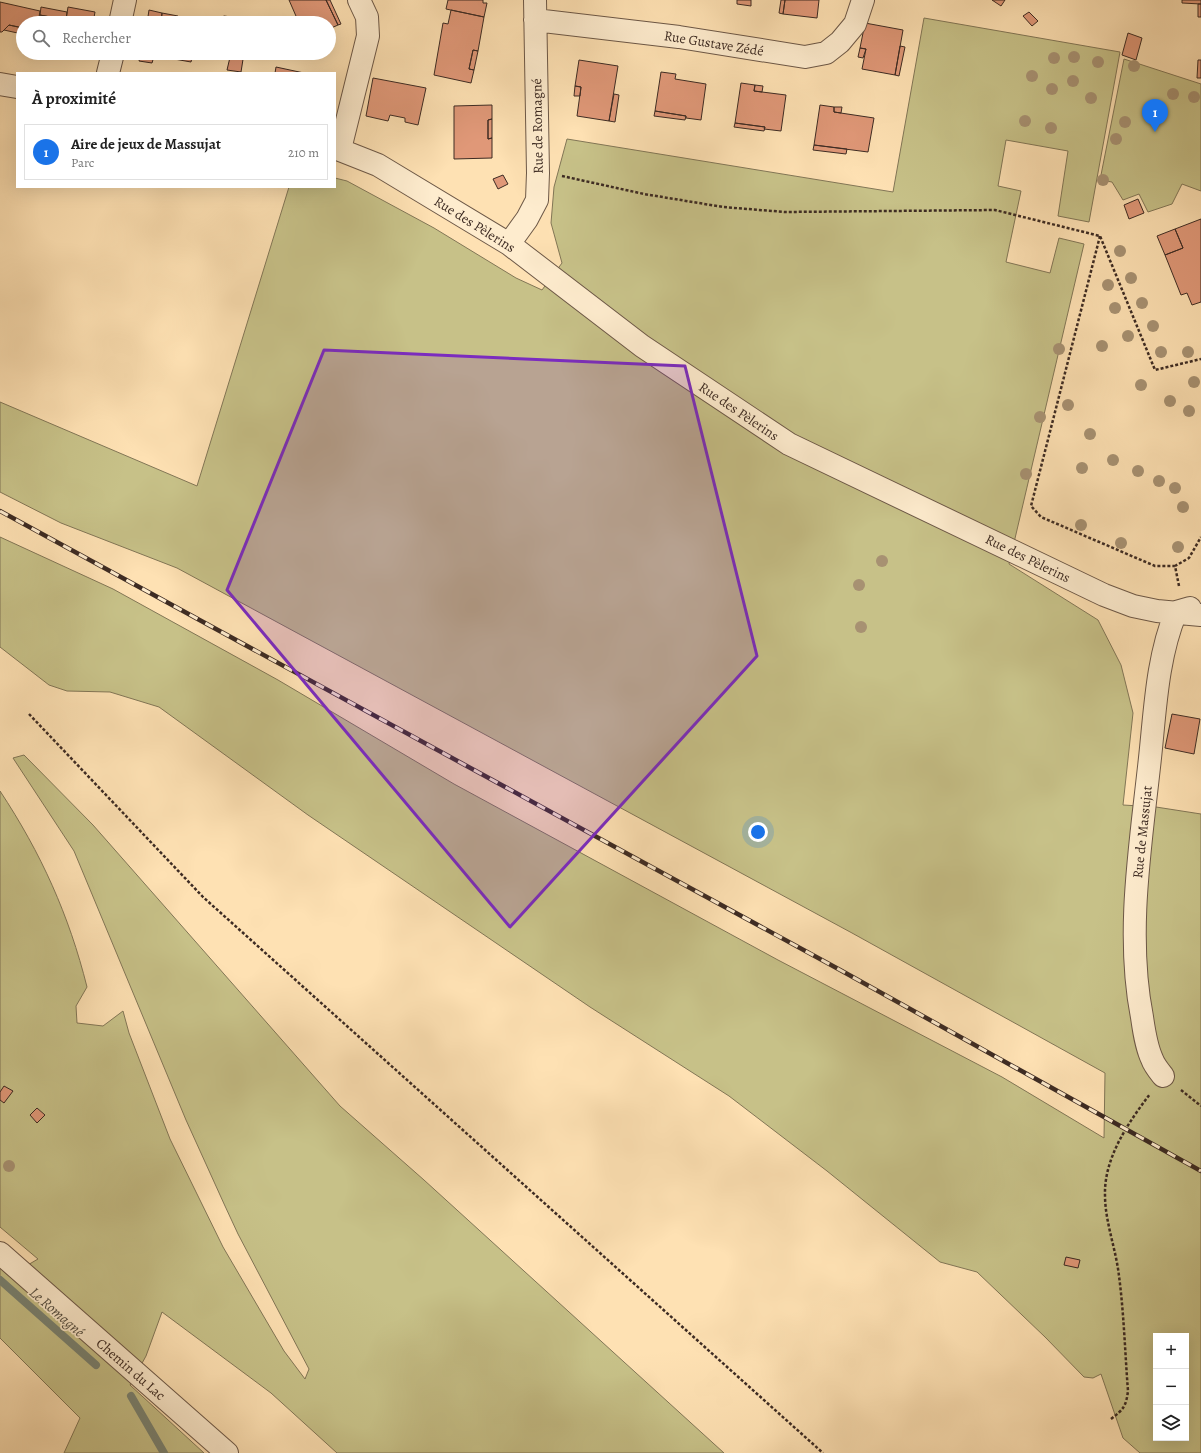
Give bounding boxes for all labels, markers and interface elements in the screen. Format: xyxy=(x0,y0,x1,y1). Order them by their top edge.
search box xyxy=(16,16,336,60)
street label: Rue Gustave Zédé xyxy=(663,26,765,61)
icon: search xyxy=(30,27,52,49)
text: Rechercher xyxy=(62,28,131,48)
street label: Rue de Romagné xyxy=(527,78,548,174)
text: À proximité xyxy=(32,87,116,110)
pin: 1 xyxy=(1142,99,1168,132)
text: Aire de jeux de Massujat xyxy=(71,134,221,154)
text: 1 xyxy=(44,144,48,161)
text: 210 m xyxy=(288,144,319,161)
text: Parc xyxy=(71,154,94,171)
street label: Rue des Pèlerins xyxy=(430,192,519,257)
street label: Rue des Pèlerins xyxy=(695,378,782,445)
street label: Rue des Pèlerins xyxy=(982,530,1074,587)
street label: Rue de Massujat xyxy=(1128,784,1157,879)
your location xyxy=(748,822,768,842)
water label: Le Romagné xyxy=(25,1282,89,1342)
map controls xyxy=(1153,1333,1189,1441)
button: + xyxy=(1153,1333,1189,1369)
street label: Chemin du Lac xyxy=(92,1334,169,1405)
button: − xyxy=(1153,1369,1189,1405)
button: layers xyxy=(1153,1405,1189,1441)

